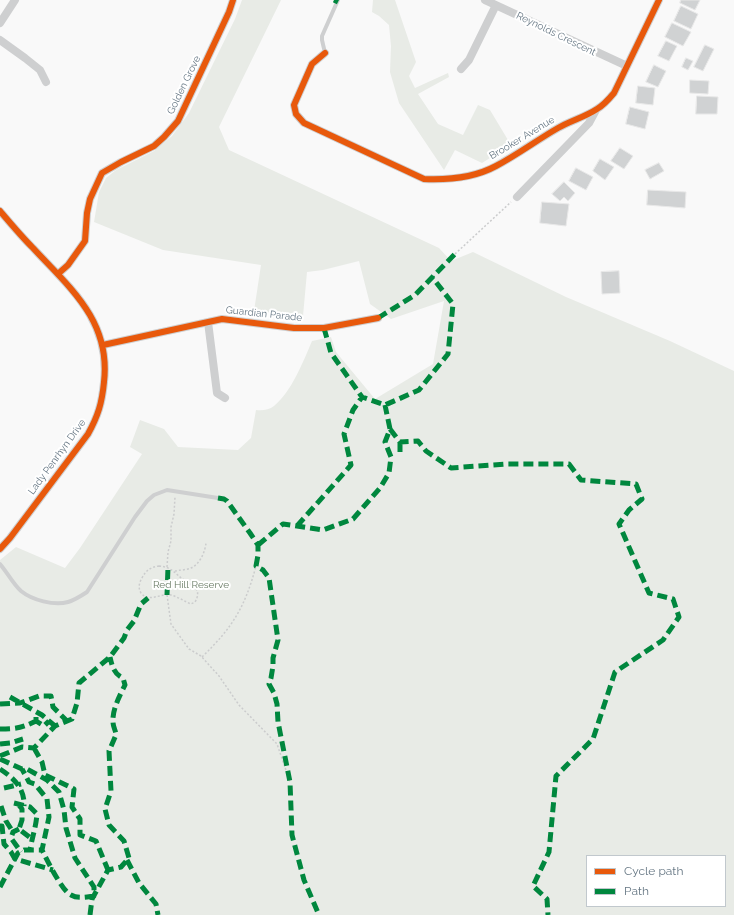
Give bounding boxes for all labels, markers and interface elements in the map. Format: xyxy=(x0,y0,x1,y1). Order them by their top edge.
street label: Reynolds Crescent xyxy=(514,10,598,58)
street label: Golden Grove xyxy=(165,54,203,116)
street label: Brooker Avenue xyxy=(487,114,557,162)
street label: Guardian Parade xyxy=(225,304,303,324)
street label: Lady Penrhyn Drive xyxy=(26,417,88,497)
park label: Red Hill Reserve xyxy=(153,579,229,591)
legend xyxy=(586,855,726,907)
text: Cycle path xyxy=(624,864,683,878)
text: Path xyxy=(624,884,649,898)

